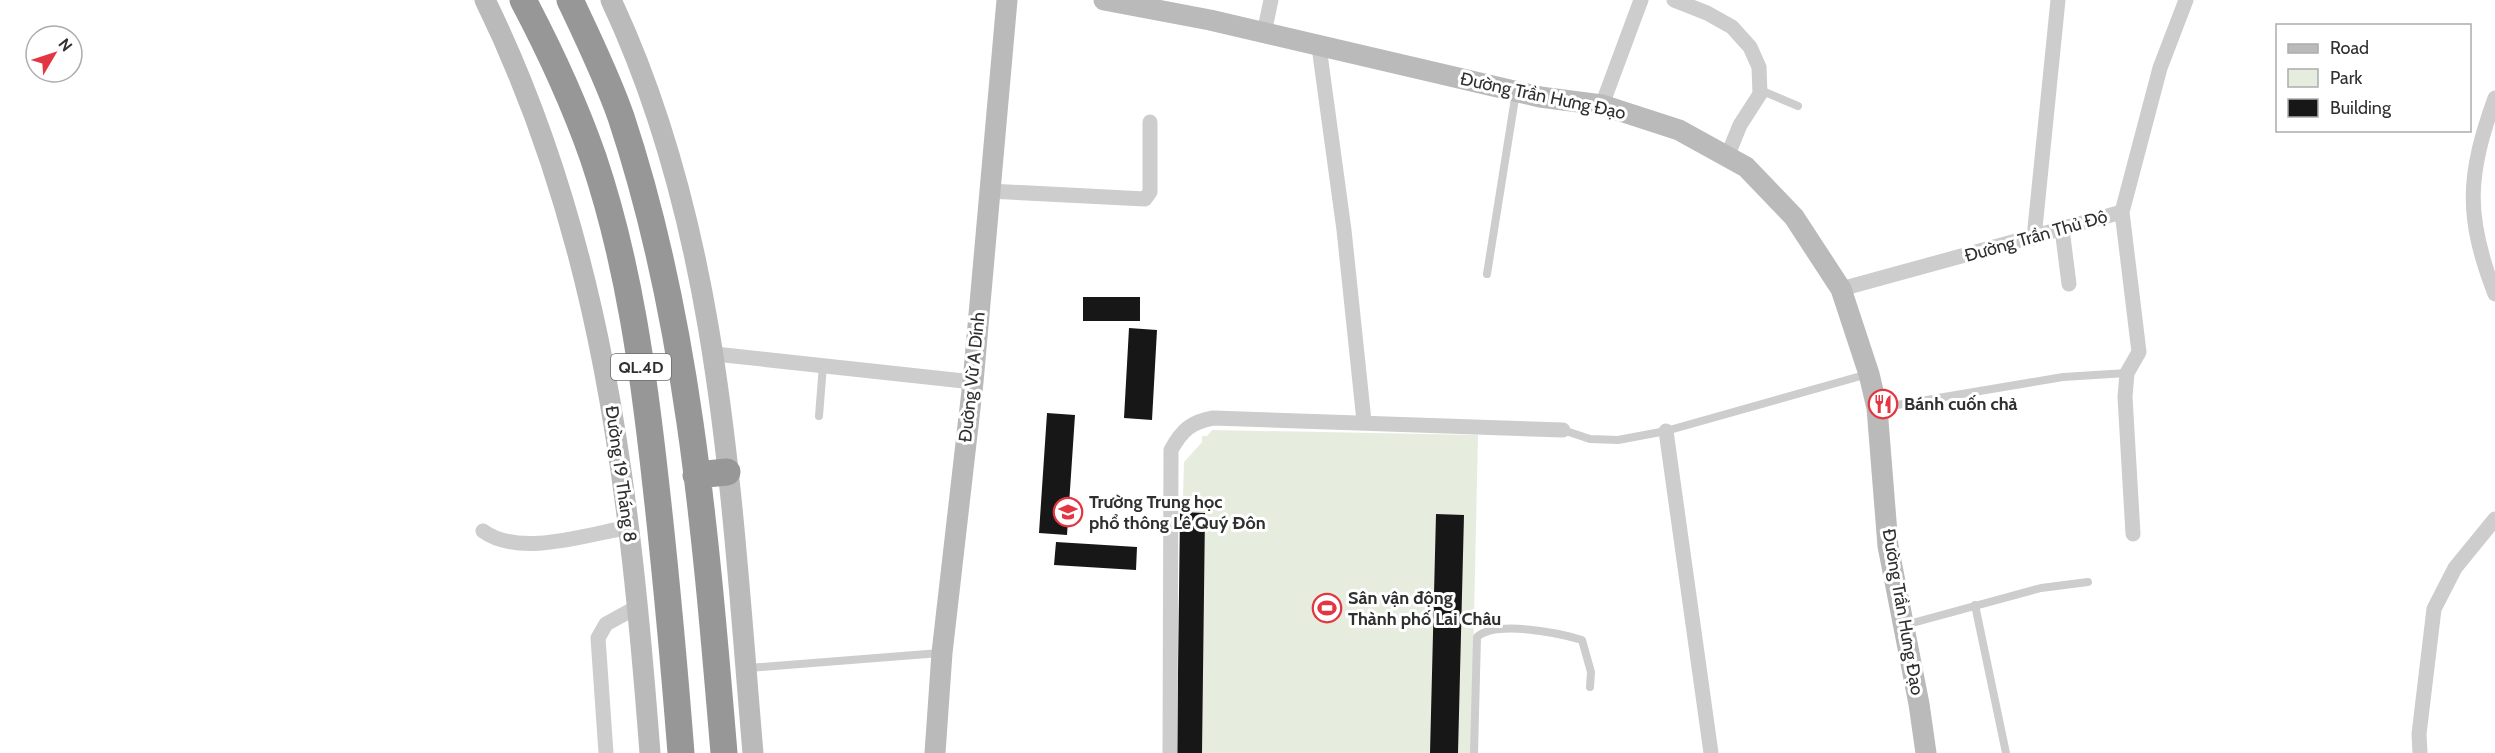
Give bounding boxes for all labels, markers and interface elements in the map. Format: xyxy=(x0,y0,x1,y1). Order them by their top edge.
north arrow xyxy=(24,24,84,84)
legend xyxy=(2276,24,2471,132)
text: N xyxy=(54,35,76,55)
text: Road xyxy=(2330,37,2369,59)
text: Park xyxy=(2330,67,2363,89)
street label: Đường Trần Hưng Đạo xyxy=(1458,68,1628,124)
text: Building xyxy=(2330,97,2392,119)
street label: Đường Trần Thủ Độ xyxy=(1962,205,2110,267)
street label: Đường Vừ A Dính xyxy=(954,311,990,443)
road number: QL.4D xyxy=(611,354,671,380)
restaurant icon: Bánh cuốn chả xyxy=(1867,388,1899,420)
place label: Bánh cuốn chả xyxy=(1904,393,2018,415)
street label: Đường 19 Tháng 8 xyxy=(601,404,641,544)
place label: Trường Trung học phổ thông Lê Quý Đôn xyxy=(1089,491,1266,534)
school or university icon: Trường Trung học phổ thông Lê Quý Đôn xyxy=(1052,496,1084,528)
street label: Đường Trần Hưng Đạo xyxy=(1878,527,1928,697)
place label: Sân vận động Thành phố Lai Châu xyxy=(1348,587,1501,630)
sports icon: Sân vận động Thành phố Lai Châu xyxy=(1311,592,1343,624)

